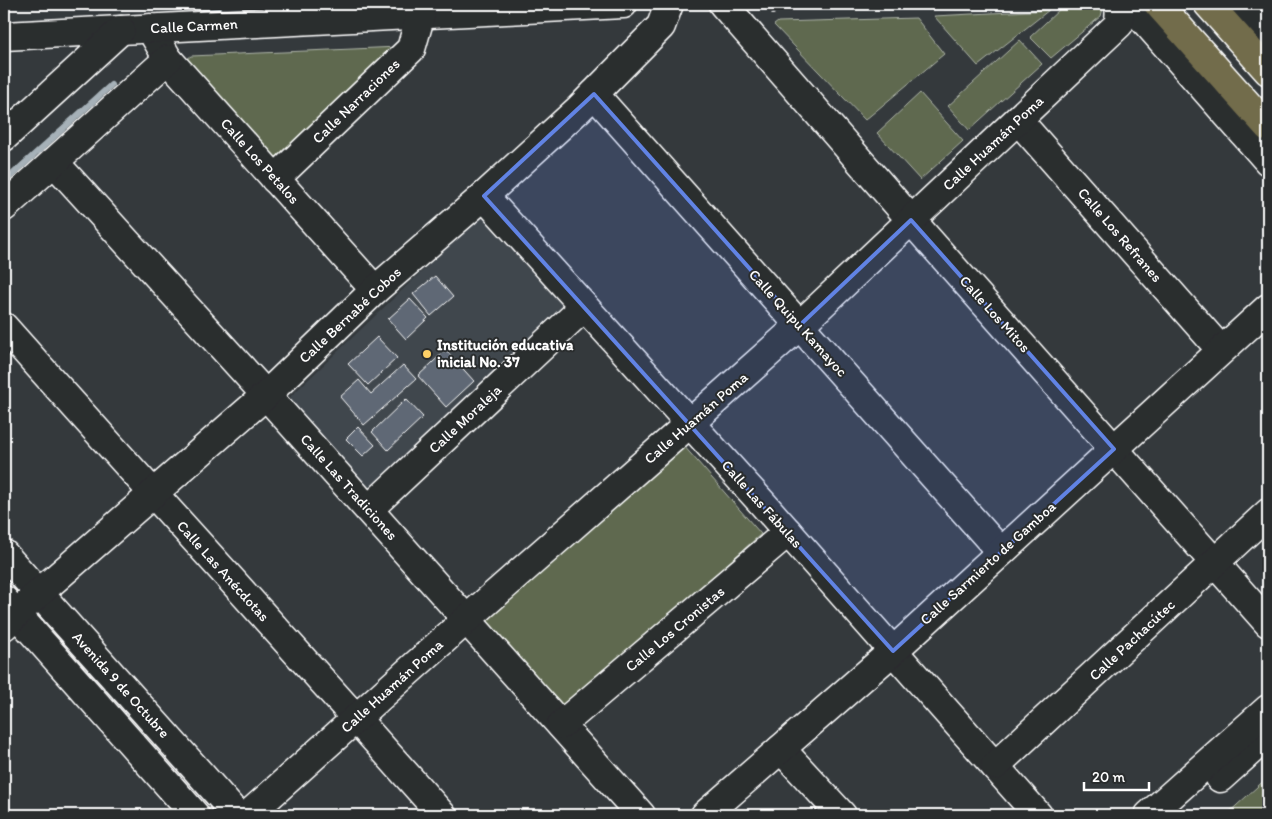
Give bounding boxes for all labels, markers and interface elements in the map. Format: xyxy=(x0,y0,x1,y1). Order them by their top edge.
street label: Calle Carmen xyxy=(150,15,238,37)
street label: Calle Narraciones xyxy=(308,54,404,147)
street label: Calle Huamán Poma xyxy=(939,91,1047,194)
street label: Calle Los Petalos xyxy=(217,114,303,208)
street label: Calle Los Refranes xyxy=(1074,184,1166,286)
street label: Calle Bernabé Cobos xyxy=(295,263,405,367)
street label: Calle Quipu Kamayoc xyxy=(745,266,851,380)
street label: Calle Los Mitos xyxy=(956,272,1034,356)
place label: Institución educativa inicial No. 37 xyxy=(437,336,574,371)
marker: Institución educativa inicial No. 37 xyxy=(421,348,433,360)
street label: Calle Huamán Poma xyxy=(641,368,752,468)
street label: Calle Moraleja xyxy=(425,381,505,457)
street label: Calle Las Tradiciones xyxy=(297,430,402,544)
street label: Calle Las Fábulas xyxy=(718,456,806,552)
street label: Calle Sarmierto de Gamboa xyxy=(916,497,1060,629)
street label: Calle Las Anécdotas xyxy=(173,517,273,625)
street label: Calle Los Cronistas xyxy=(622,582,728,676)
street label: Calle Pachacútec xyxy=(1085,596,1179,684)
street label: Avenida 9 de Octubre xyxy=(69,628,173,742)
street label: Calle Huamán Poma xyxy=(337,635,447,737)
scale bar xyxy=(1084,759,1150,791)
text: 20 m xyxy=(1092,768,1126,786)

